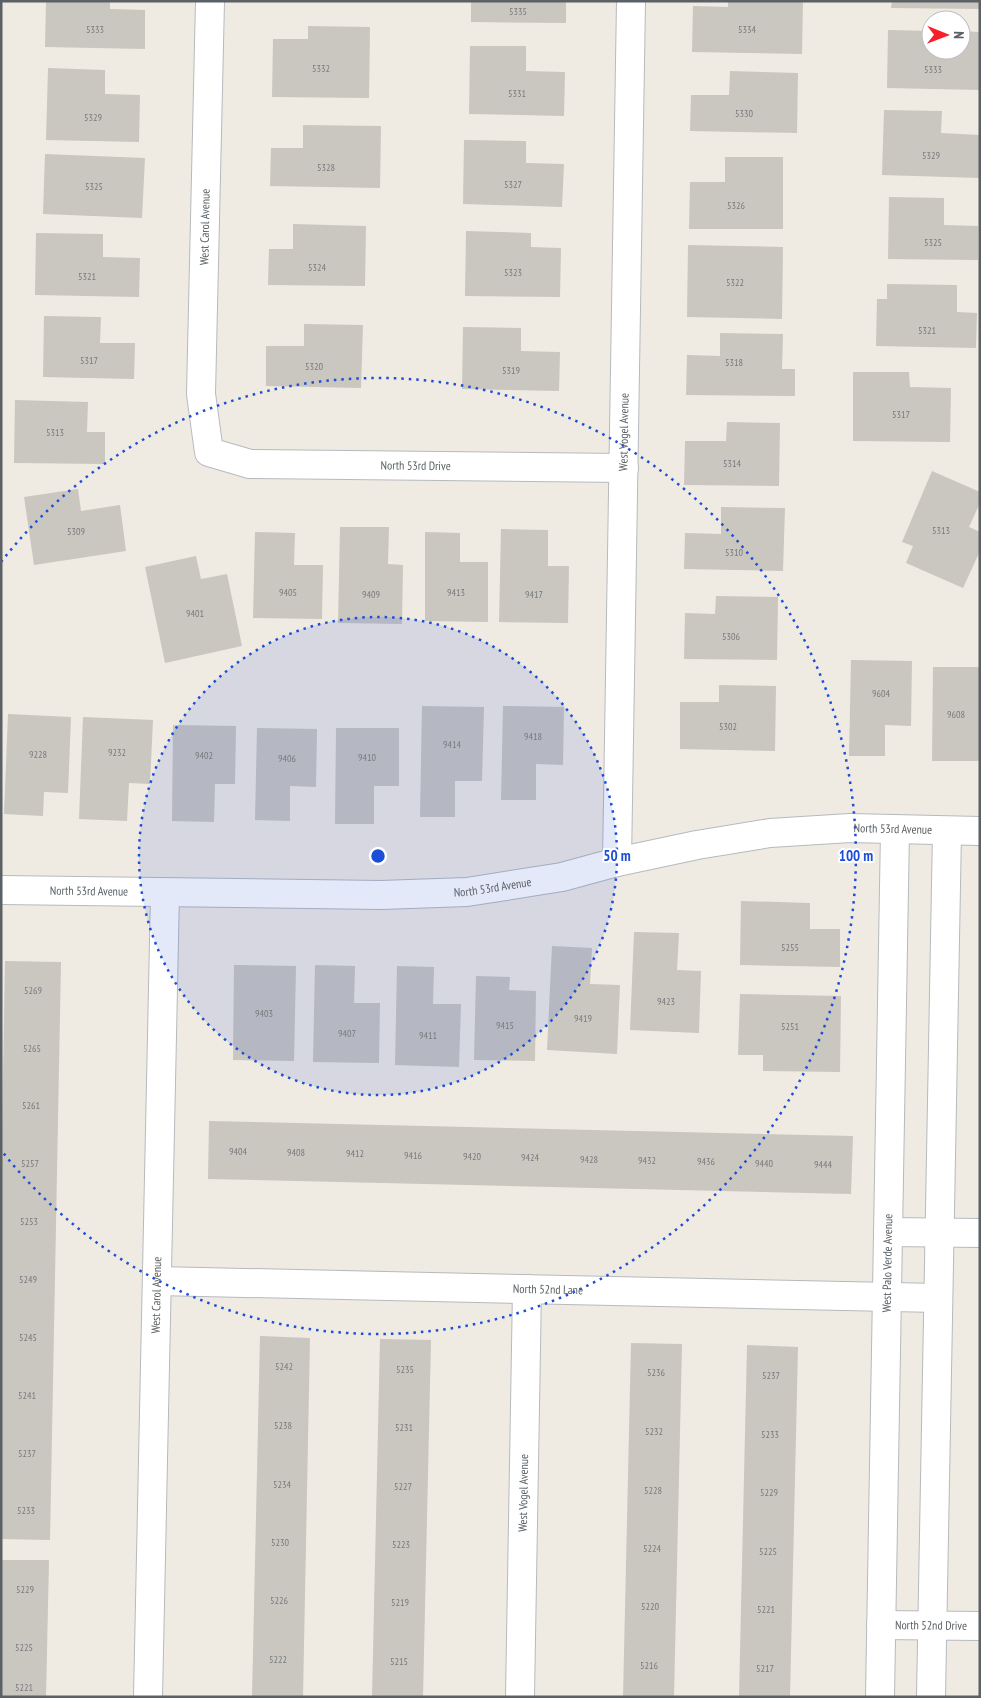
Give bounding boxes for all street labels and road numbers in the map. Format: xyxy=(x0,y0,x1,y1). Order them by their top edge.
street label: West Carol Avenue xyxy=(196,189,213,265)
street label: West Vogel Avenue xyxy=(615,393,632,471)
street label: North 53rd Drive xyxy=(381,457,451,473)
street label: North 53rd Avenue xyxy=(853,820,932,837)
street label: North 53rd Avenue xyxy=(453,874,532,899)
street label: North 53rd Avenue xyxy=(50,883,128,899)
street label: West Palo Verde Avenue xyxy=(879,1214,895,1313)
street label: West Carol Avenue xyxy=(148,1257,164,1334)
street label: North 52nd Lane xyxy=(513,1281,583,1297)
street label: West Vogel Avenue xyxy=(515,1454,531,1532)
street label: North 52nd Drive xyxy=(895,1617,967,1633)

